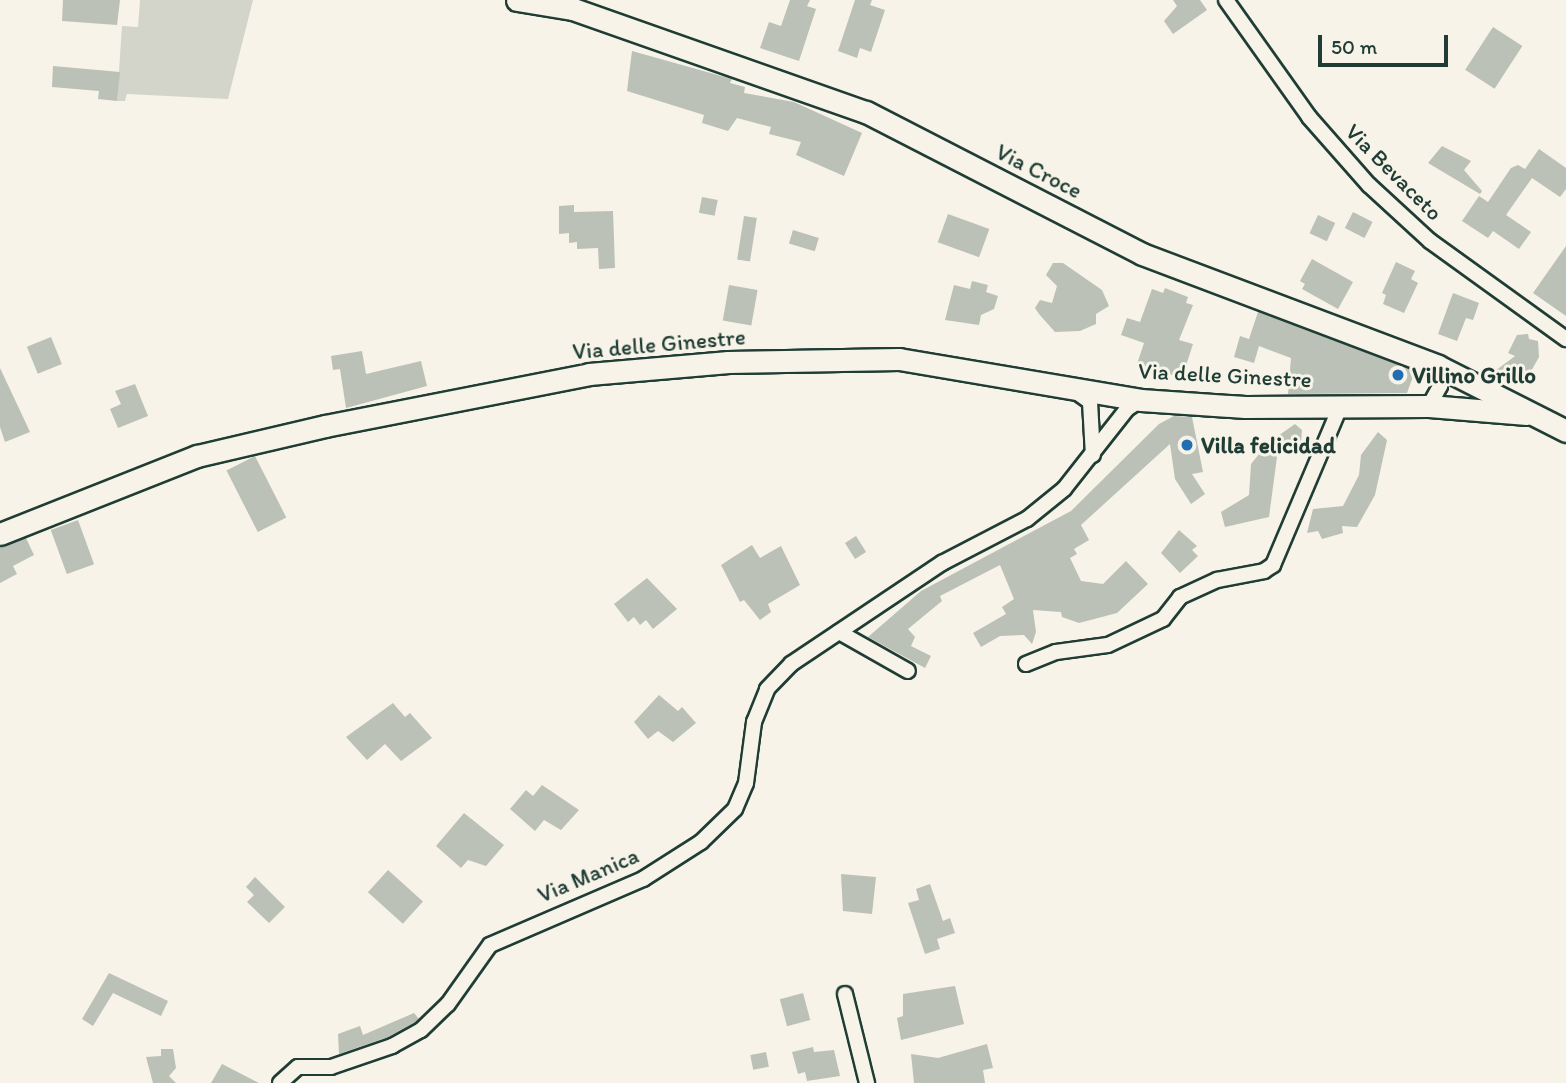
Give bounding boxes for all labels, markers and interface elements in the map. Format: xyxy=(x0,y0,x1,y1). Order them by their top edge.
scale bar xyxy=(1321,21,1450,65)
text: 50 m xyxy=(1331,34,1377,59)
street label: Via Bevaceto xyxy=(1340,118,1448,226)
street label: Via Croce xyxy=(991,138,1087,204)
street label: Via delle Ginestre xyxy=(571,323,747,365)
street label: Via delle Ginestre xyxy=(1138,357,1312,393)
place label: Villino Grillo xyxy=(1412,361,1536,389)
marker: Villino Grillo xyxy=(1390,367,1406,383)
place label: Villa felicidad xyxy=(1201,431,1335,459)
marker: Villa felicidad xyxy=(1179,437,1195,453)
street label: Via Manica xyxy=(533,841,643,909)

